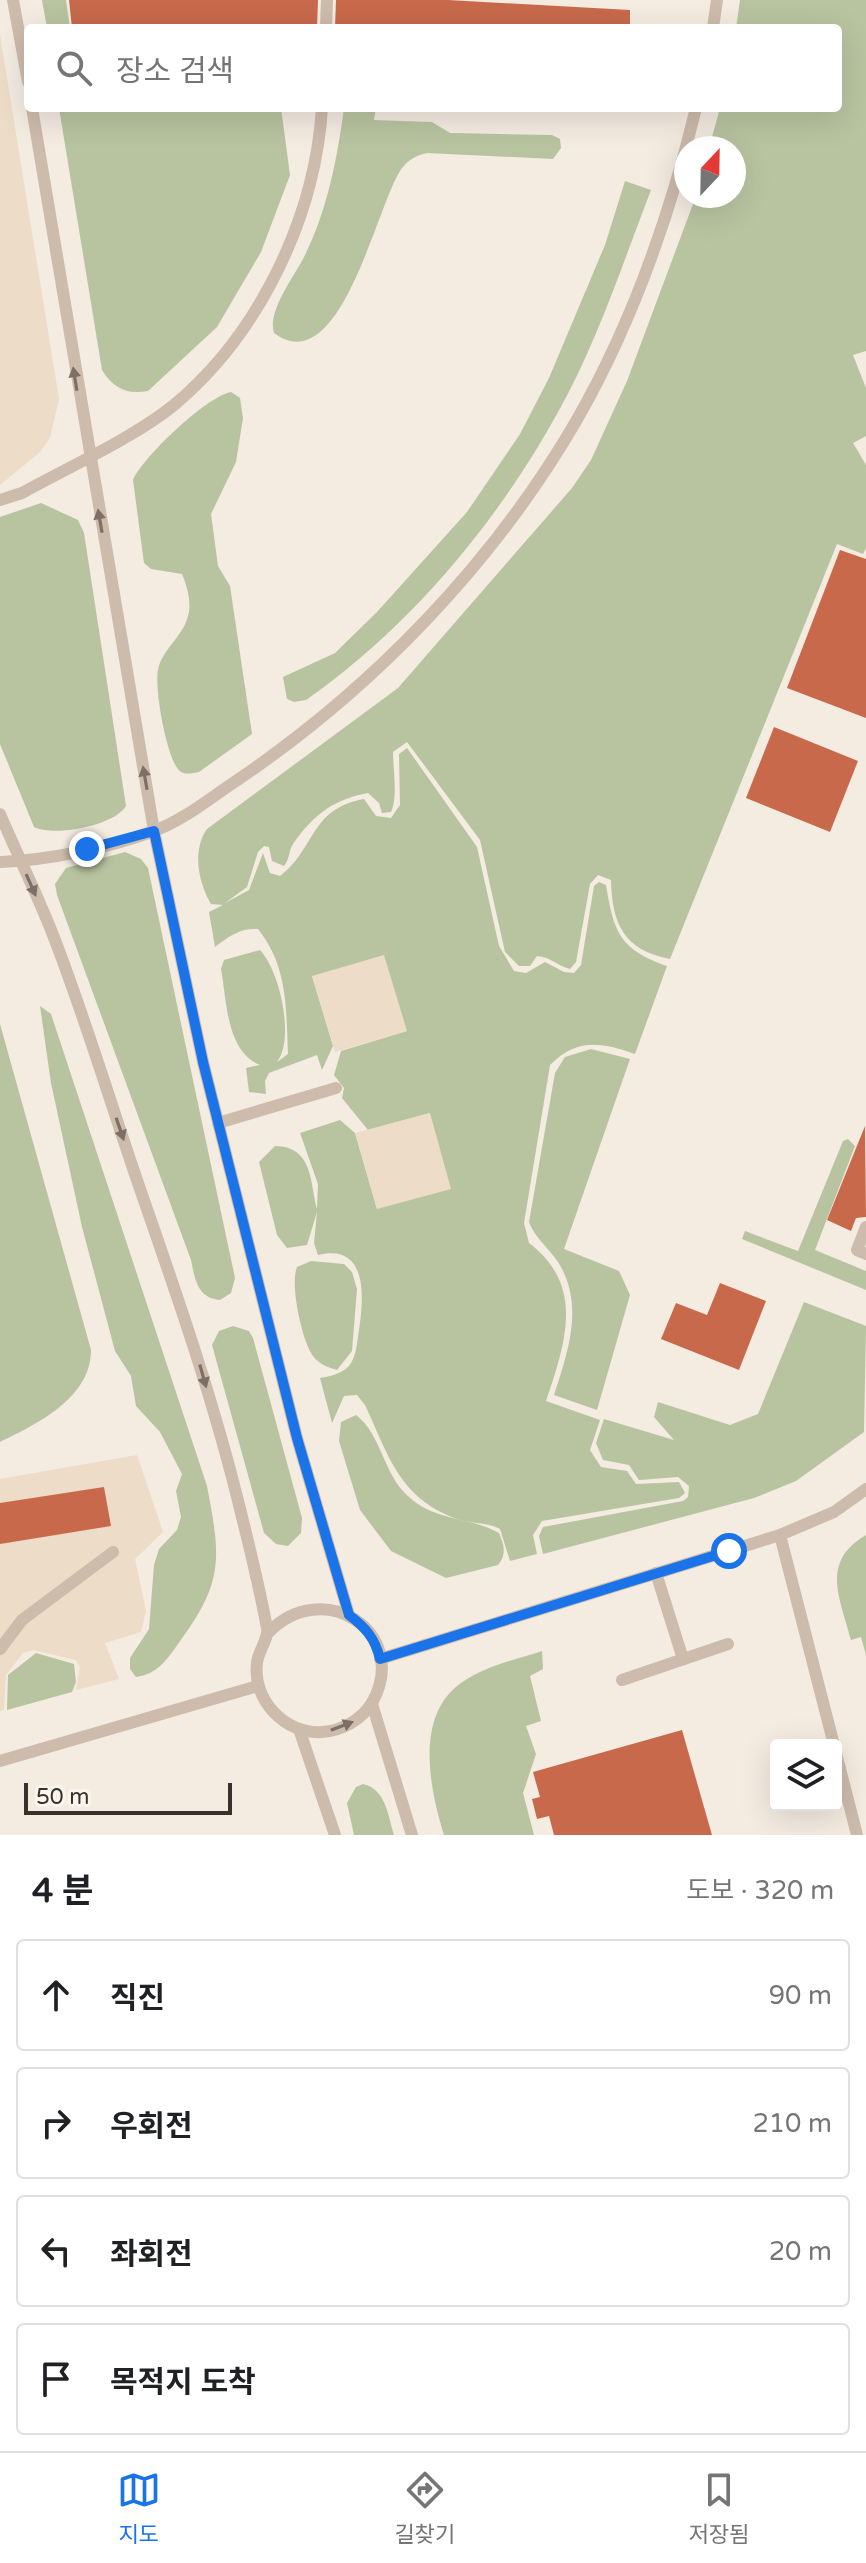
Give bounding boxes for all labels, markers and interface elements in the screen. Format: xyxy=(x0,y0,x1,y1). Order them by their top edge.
search box xyxy=(24,24,842,112)
icon: search xyxy=(52,46,96,90)
text: 장소 검색 xyxy=(116,53,234,90)
north arrow xyxy=(674,136,746,208)
one-way arrow xyxy=(69,367,81,392)
one-way arrow xyxy=(93,509,106,534)
one-way arrow xyxy=(138,765,150,790)
route end xyxy=(69,831,105,867)
one-way arrow xyxy=(24,873,37,897)
one-way arrow xyxy=(114,1118,126,1142)
one-way arrow xyxy=(197,1364,210,1388)
route start xyxy=(711,1533,747,1569)
one-way arrow xyxy=(331,1719,355,1732)
map controls xyxy=(770,1739,842,1811)
button: layers xyxy=(770,1739,842,1811)
scale bar xyxy=(24,1779,232,1815)
text: 50 m xyxy=(36,1784,90,1810)
text: 4 분 xyxy=(32,1871,93,1912)
text: 도보 · 320 m xyxy=(686,1875,834,1906)
icon: ahead xyxy=(34,1973,78,2017)
text: 직진 xyxy=(110,1980,165,2017)
text: 90 m xyxy=(769,1980,832,2011)
icon: right xyxy=(34,2101,78,2145)
text: 우회전 xyxy=(110,2108,193,2145)
text: 210 m xyxy=(752,2108,832,2139)
icon: left xyxy=(34,2229,78,2273)
text: 좌회전 xyxy=(110,2236,193,2273)
text: 20 m xyxy=(769,2236,832,2267)
icon: arrive xyxy=(34,2357,78,2401)
text: 목적지 도착 xyxy=(110,2364,256,2401)
tab: 지도 xyxy=(117,2468,161,2548)
tab: 길찾기 xyxy=(394,2468,455,2548)
tab: 저장됨 xyxy=(688,2468,749,2548)

